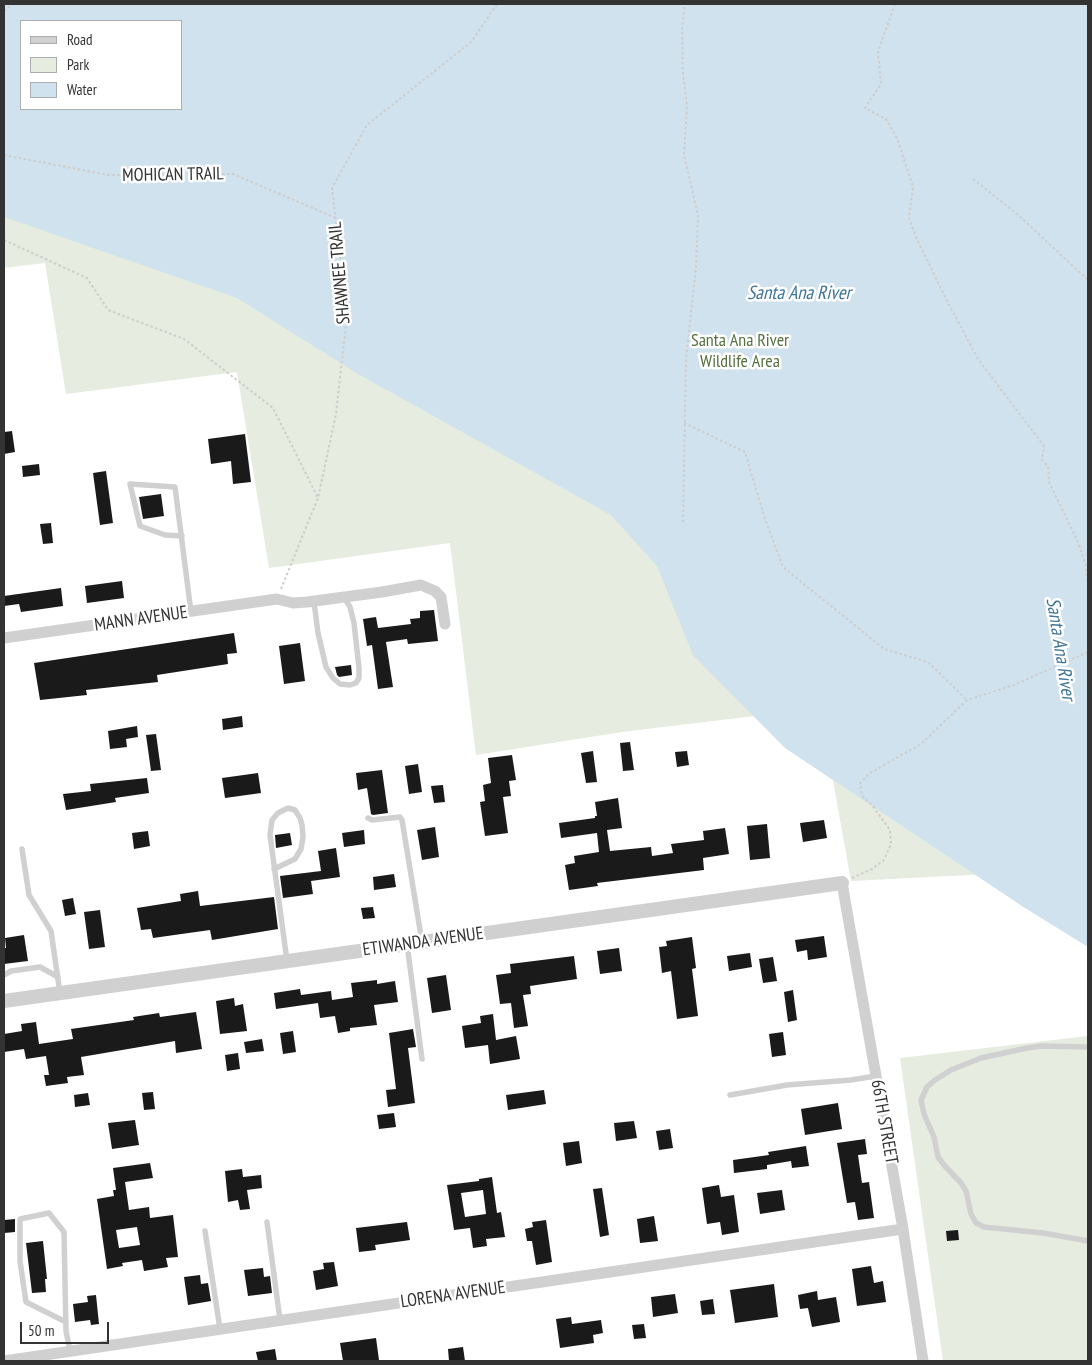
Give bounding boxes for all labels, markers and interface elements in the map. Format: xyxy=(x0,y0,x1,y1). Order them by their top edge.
legend xyxy=(20,20,182,110)
text: Road xyxy=(67,30,93,49)
text: Park xyxy=(67,55,89,74)
text: Water xyxy=(67,80,97,99)
street label: MOHICAN TRAIL xyxy=(122,163,224,187)
street label: SHAWNEE TRAIL xyxy=(325,221,355,325)
water label: Santa Ana River xyxy=(747,283,851,305)
park label: Santa Ana River Wildlife Area xyxy=(691,330,789,372)
water label: Santa Ana River xyxy=(1041,596,1079,702)
street label: MANN AVENUE xyxy=(93,602,189,636)
street label: ETIWANDA AVENUE xyxy=(361,923,485,961)
street label: 66TH STREET xyxy=(866,1078,902,1166)
street label: LORENA AVENUE xyxy=(399,1277,507,1313)
scale bar xyxy=(22,1312,111,1344)
text: 50 m xyxy=(28,1321,54,1340)

